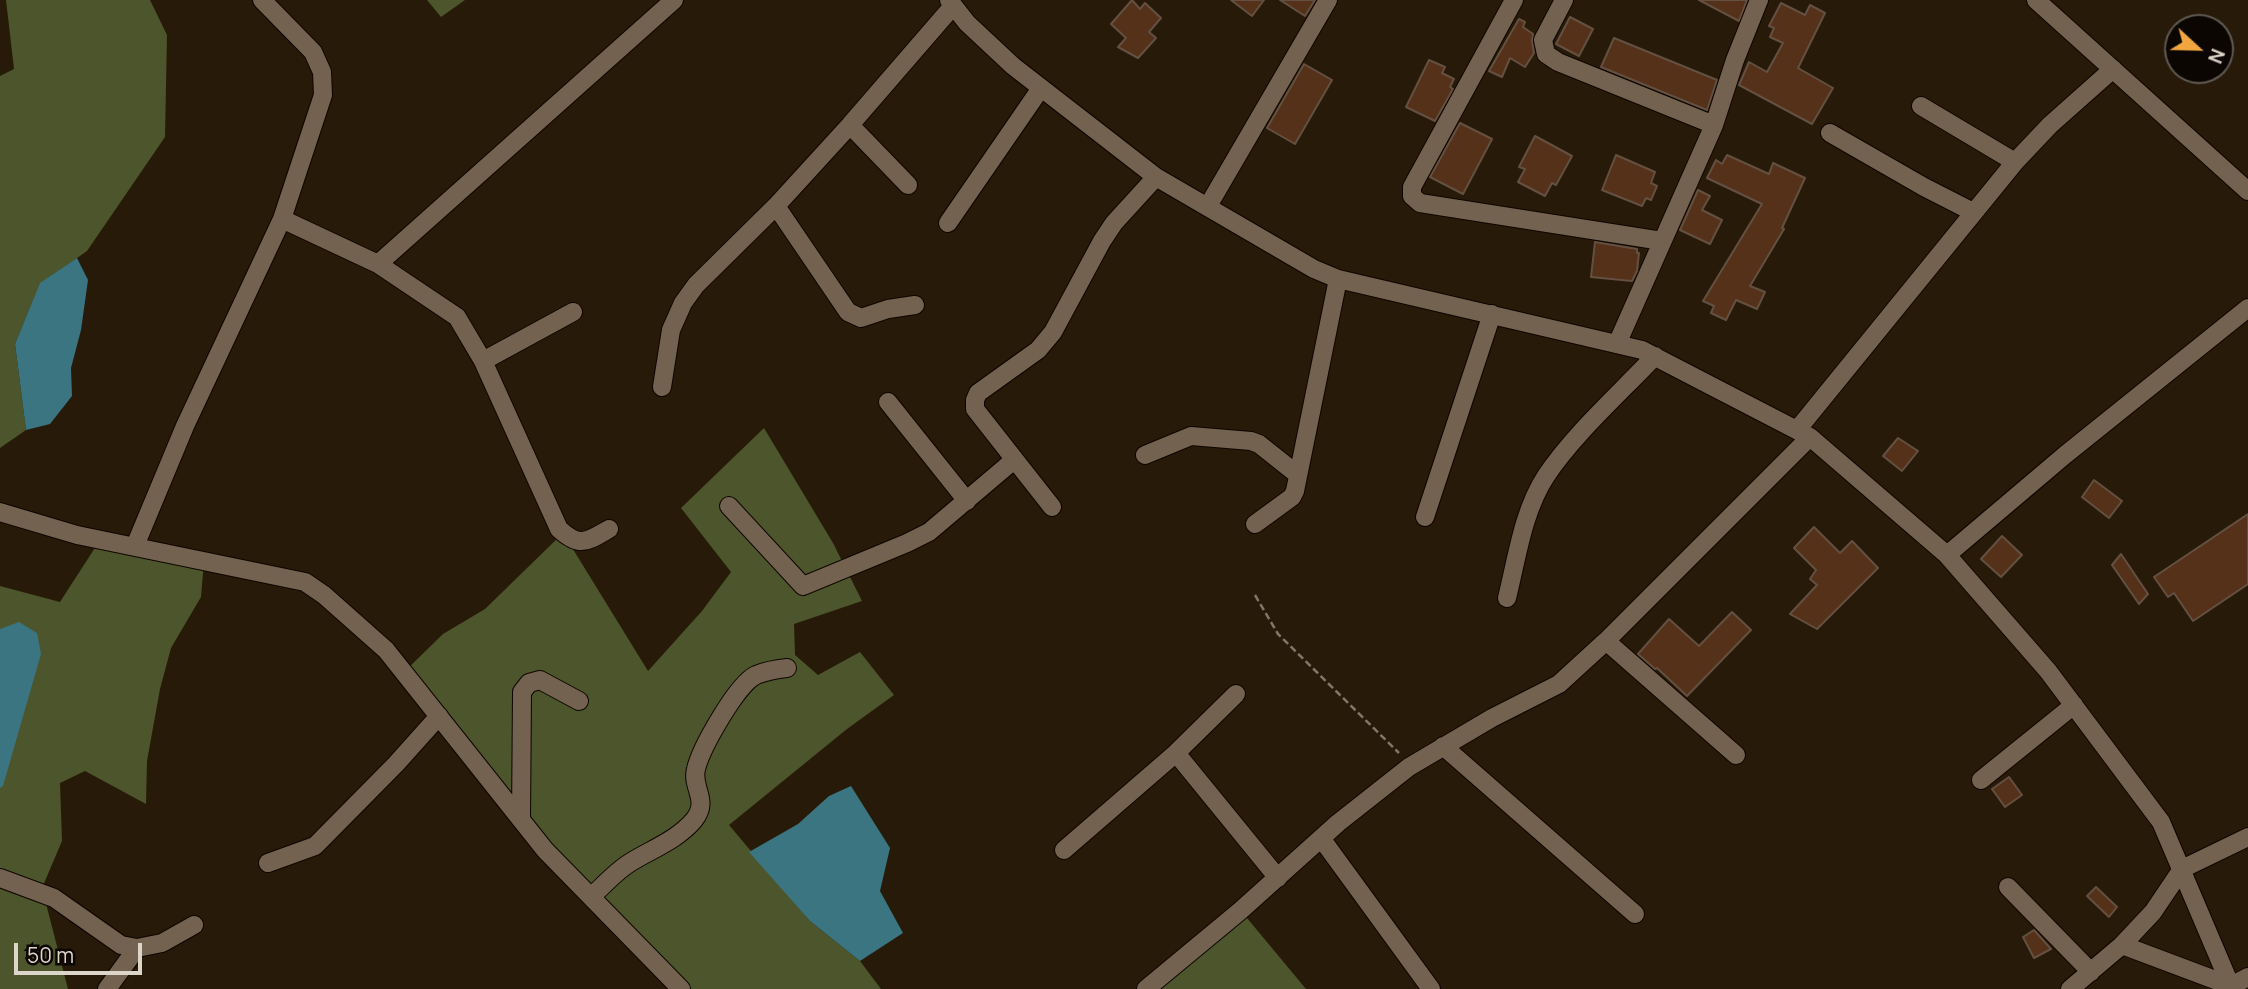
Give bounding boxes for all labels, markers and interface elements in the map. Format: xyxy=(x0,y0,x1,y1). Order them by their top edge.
north arrow xyxy=(2164,14,2234,84)
text: N xyxy=(2202,45,2231,67)
scale bar xyxy=(18,930,145,974)
text: 50 m xyxy=(27,941,74,969)

